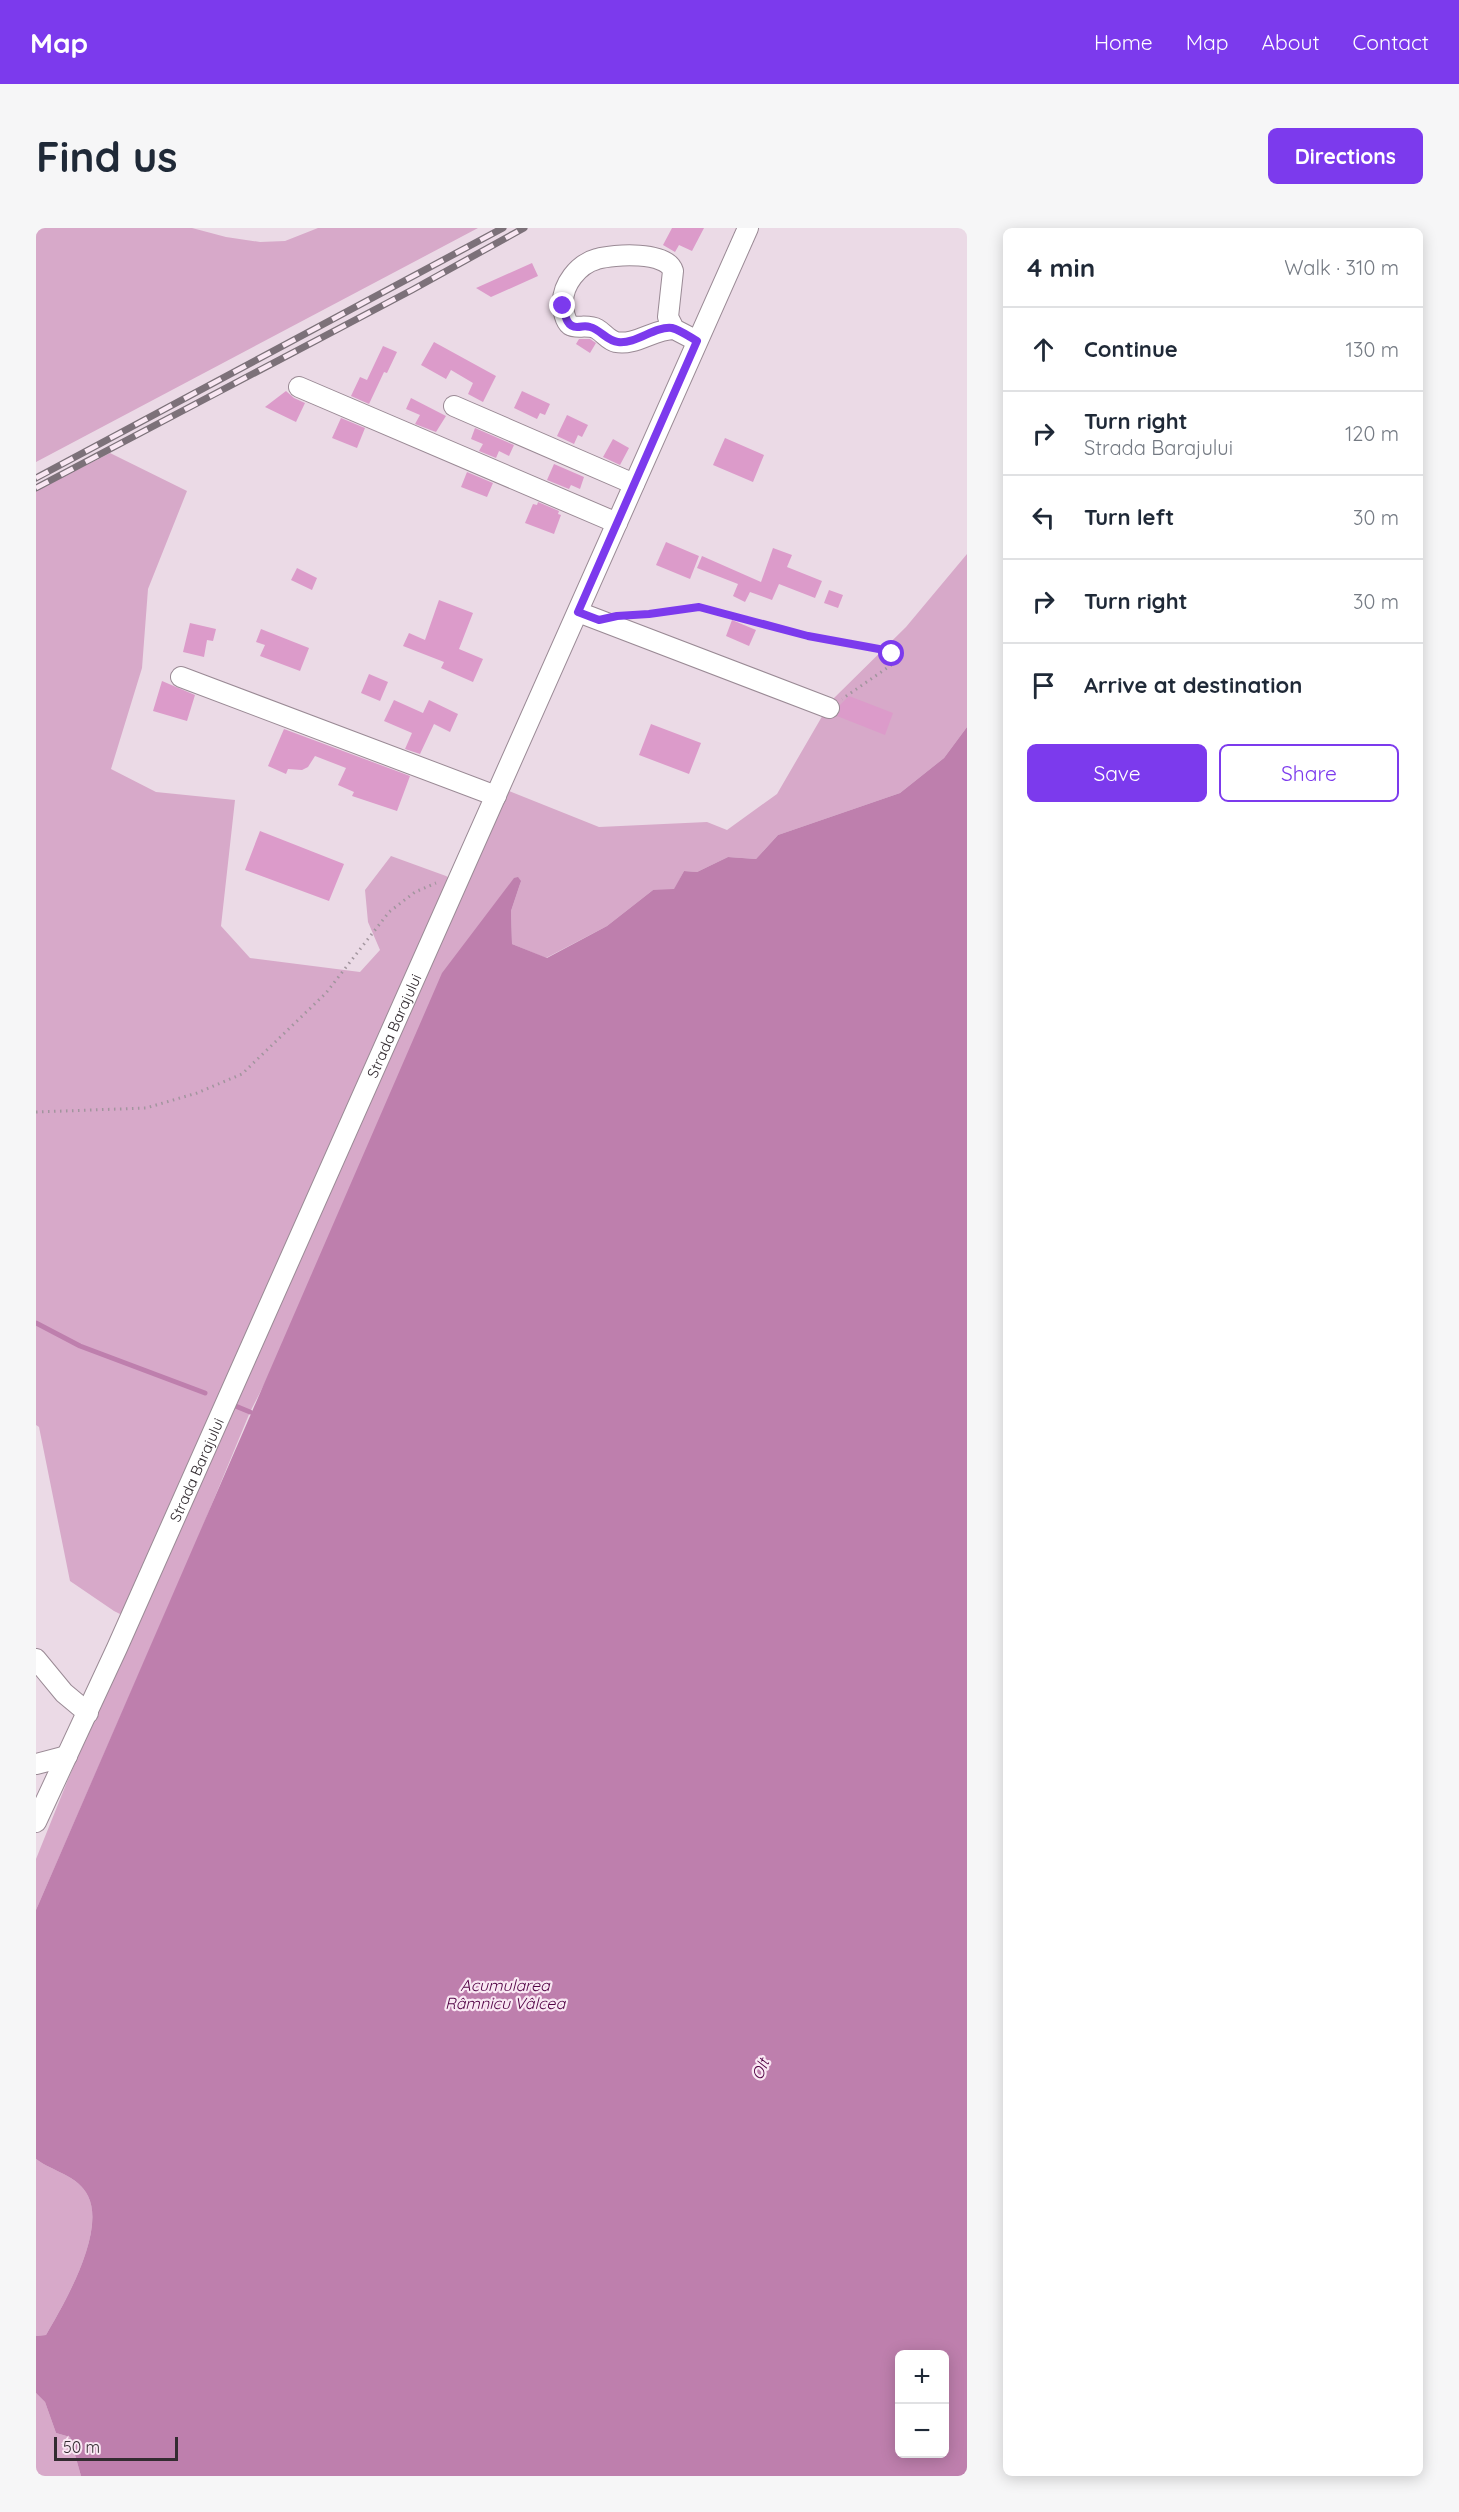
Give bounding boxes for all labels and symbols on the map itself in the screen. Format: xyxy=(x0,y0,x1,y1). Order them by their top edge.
route end xyxy=(549,292,575,318)
route start xyxy=(878,640,904,666)
street label: Strada Barajului xyxy=(362,971,425,1081)
street label: Strada Barajului xyxy=(165,1415,228,1525)
water label: Acumularea Râmnicu Vâlcea xyxy=(445,1975,566,2013)
water label: Olt xyxy=(747,2054,774,2083)
scale bar xyxy=(54,2434,178,2462)

